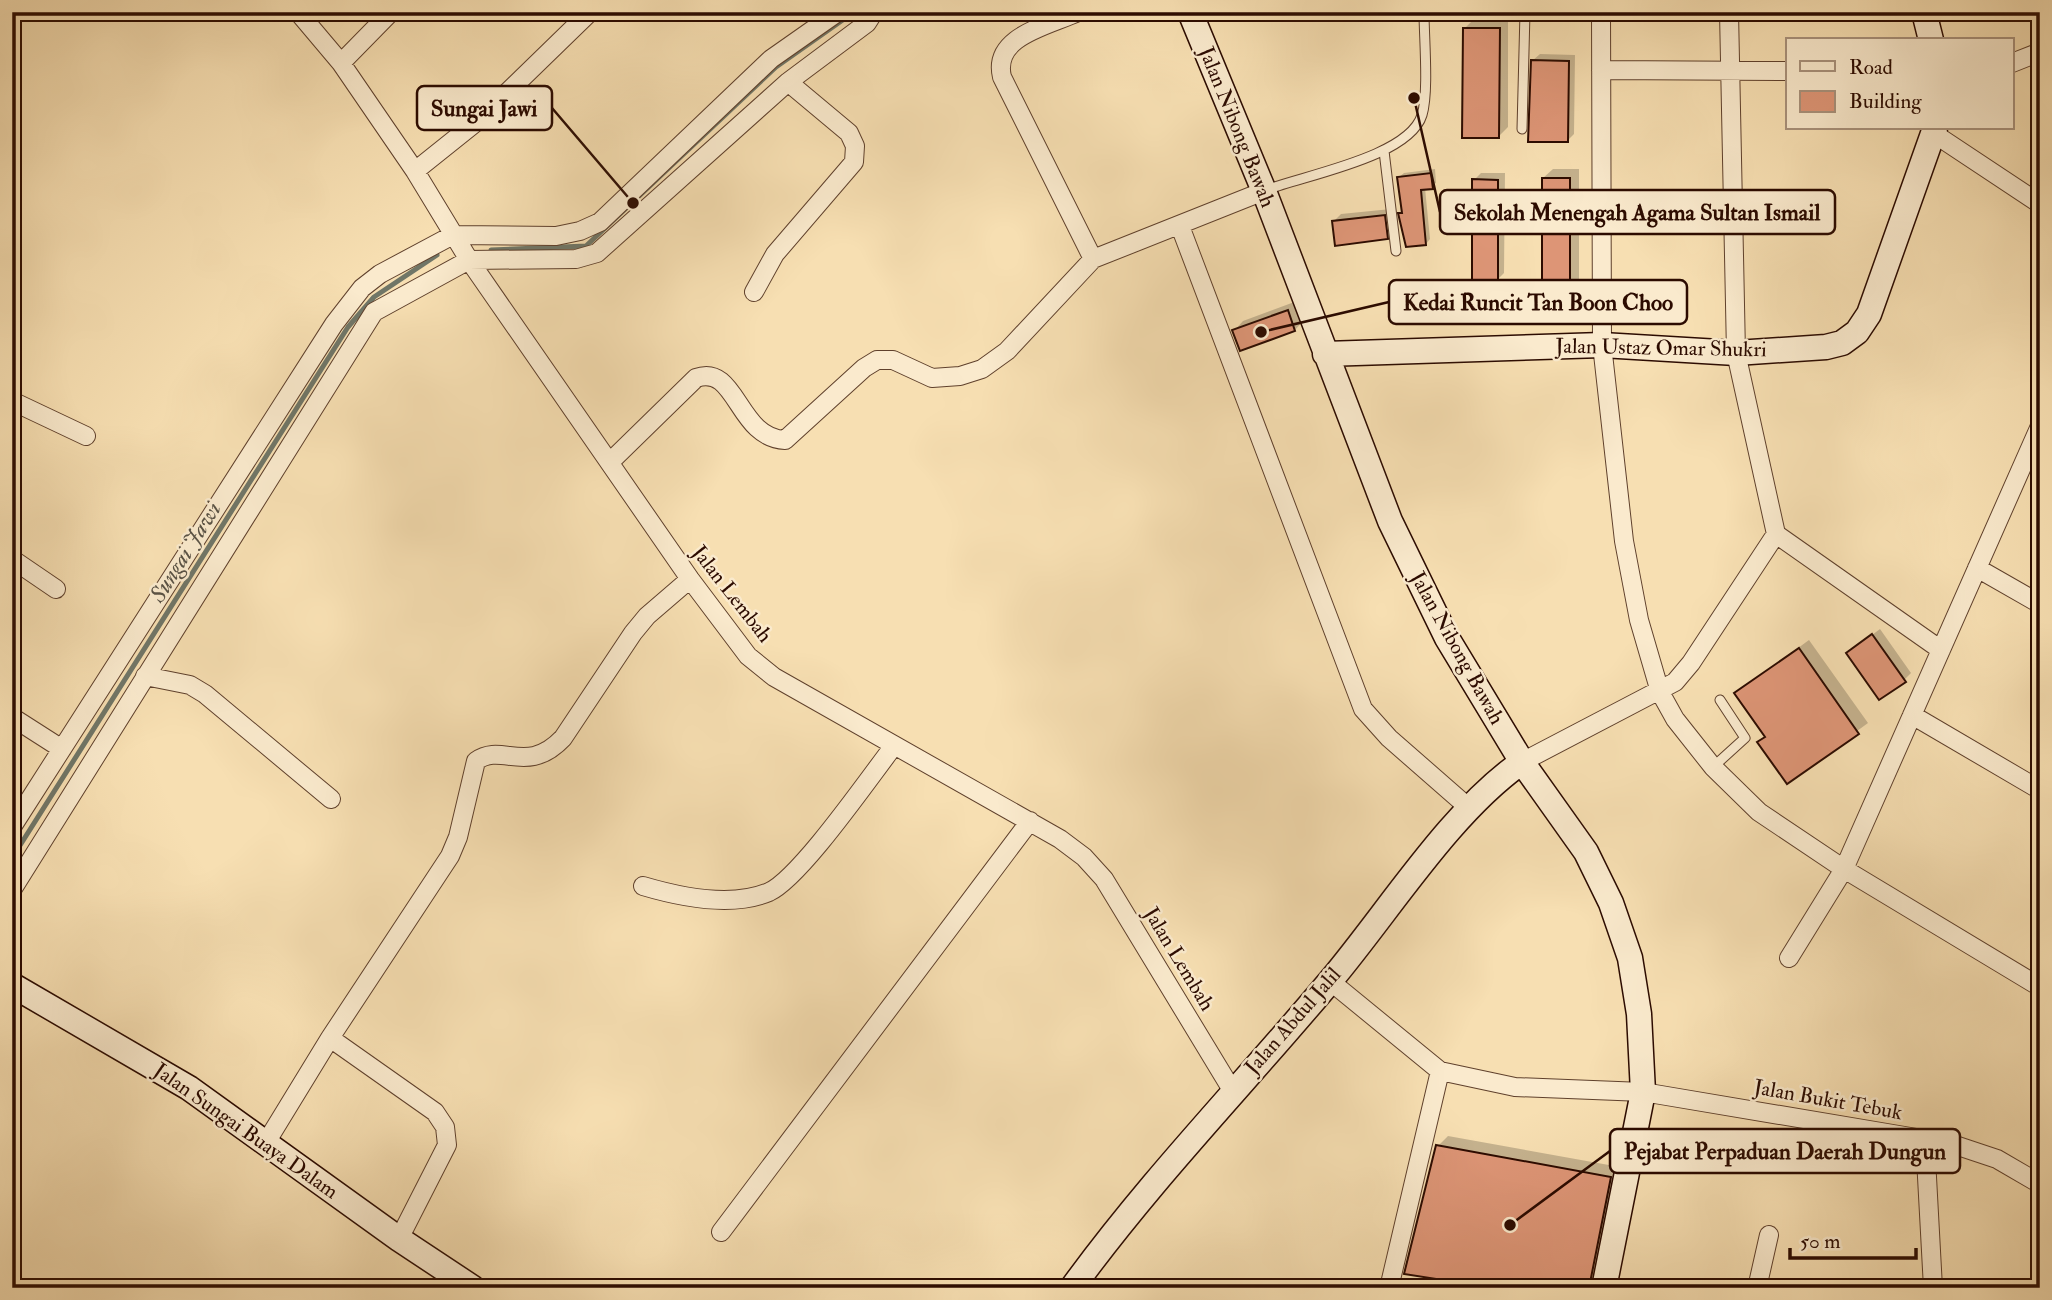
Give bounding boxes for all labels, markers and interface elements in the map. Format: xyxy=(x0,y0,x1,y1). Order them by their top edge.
legend xyxy=(1786,38,2014,130)
street label: Jalan Nibong Bawah xyxy=(1192,42,1282,211)
text: Road xyxy=(1849,54,1894,81)
callout: Sungai Jawi xyxy=(417,86,552,130)
text: Building xyxy=(1849,88,1922,115)
text: Sungai Jawi xyxy=(431,94,537,124)
callout: Sekolah Menengah Agama Sultan Ismail xyxy=(1440,190,1835,234)
text: Sekolah Menengah Agama Sultan Ismail xyxy=(1454,198,1821,228)
callout: Kedai Runcit Tan Boon Choo xyxy=(1389,280,1687,324)
text: Kedai Runcit Tan Boon Choo xyxy=(1403,288,1673,317)
street label: Jalan Ustaz Omar Shukri xyxy=(1554,333,1767,363)
water label: Sungai Jawi xyxy=(142,496,227,608)
street label: Jalan Lembah xyxy=(685,539,778,648)
street label: Jalan Nibong Bawah xyxy=(1403,566,1510,729)
street label: Jalan Lembah xyxy=(1137,901,1220,1016)
street label: Jalan Abdul Jalil xyxy=(1238,961,1347,1081)
street label: Jalan Sungai Buaya Dalam xyxy=(148,1056,344,1205)
street label: Jalan Bukit Tebuk xyxy=(1751,1073,1904,1126)
callout: Pejabat Perpaduan Daerah Dungun xyxy=(1610,1129,1960,1173)
text: Pejabat Perpaduan Daerah Dungun xyxy=(1624,1137,1946,1167)
scale bar xyxy=(1790,1216,1916,1260)
text: 50 m xyxy=(1800,1228,1841,1255)

